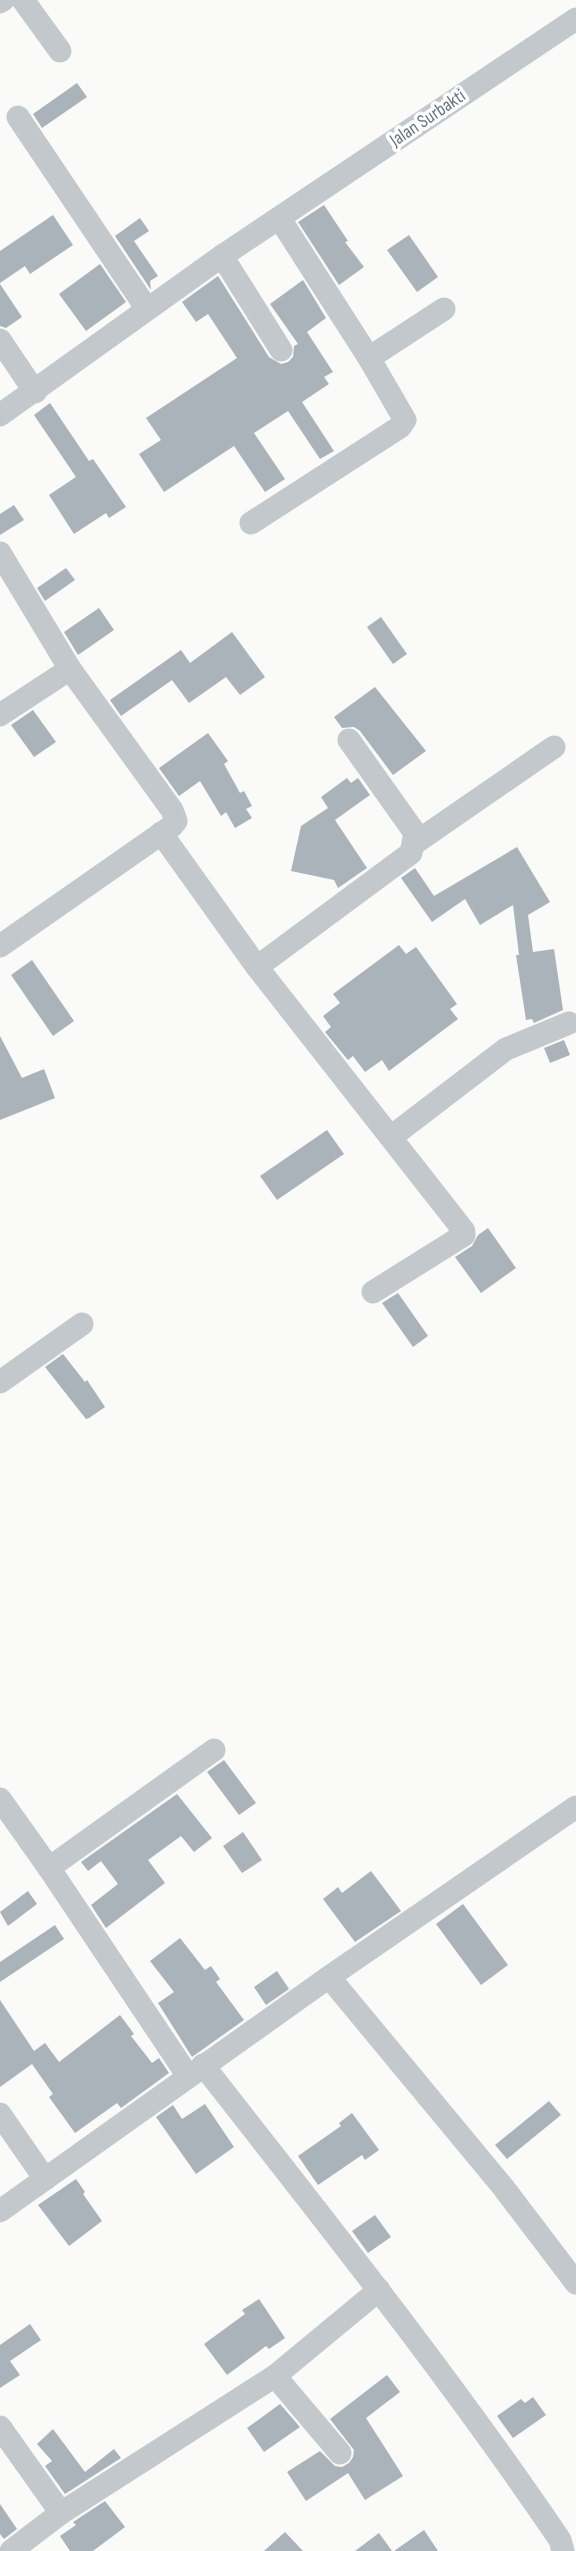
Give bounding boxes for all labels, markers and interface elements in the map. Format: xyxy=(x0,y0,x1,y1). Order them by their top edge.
street label: Jalan Surbakti xyxy=(385,85,470,153)

